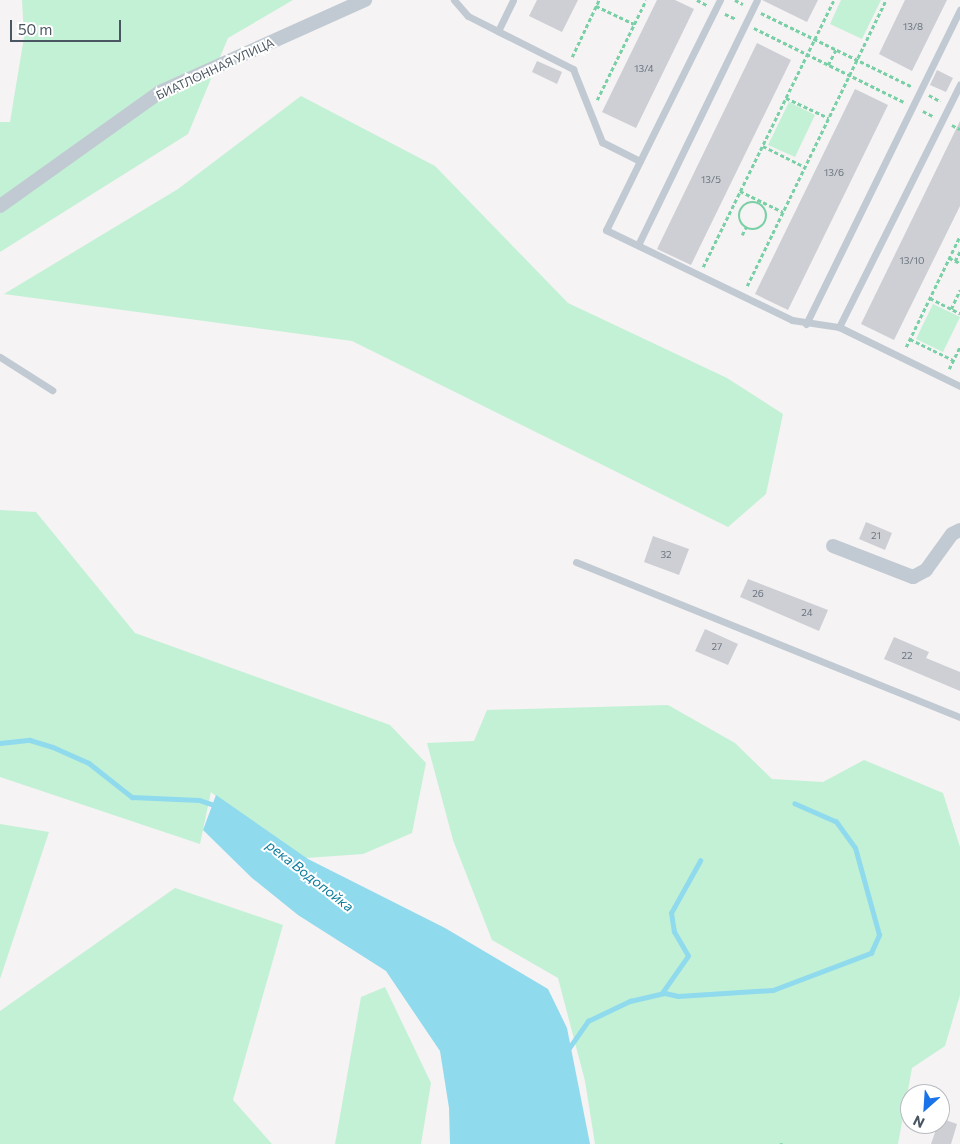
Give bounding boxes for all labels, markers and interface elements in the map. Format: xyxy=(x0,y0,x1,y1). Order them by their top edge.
scale bar xyxy=(12,10,124,42)
text: 50 m xyxy=(18,20,52,38)
house number: 13/8 xyxy=(903,21,923,33)
street label: БИАТЛОННАЯ УЛИЦА xyxy=(154,35,276,103)
house number: 13/4 xyxy=(634,63,654,75)
house number: 13/6 xyxy=(824,167,844,179)
house number: 13/5 xyxy=(701,174,721,186)
house number: 13/10 xyxy=(899,255,925,267)
house number: 21 xyxy=(871,530,881,542)
house number: 32 xyxy=(660,549,672,561)
house number: 26 xyxy=(752,588,764,600)
house number: 24 xyxy=(801,607,813,619)
house number: 27 xyxy=(712,641,722,653)
house number: 22 xyxy=(901,650,913,662)
water label: река Водопойка xyxy=(263,837,357,915)
north arrow xyxy=(900,1084,950,1134)
text: N xyxy=(910,1112,927,1132)

